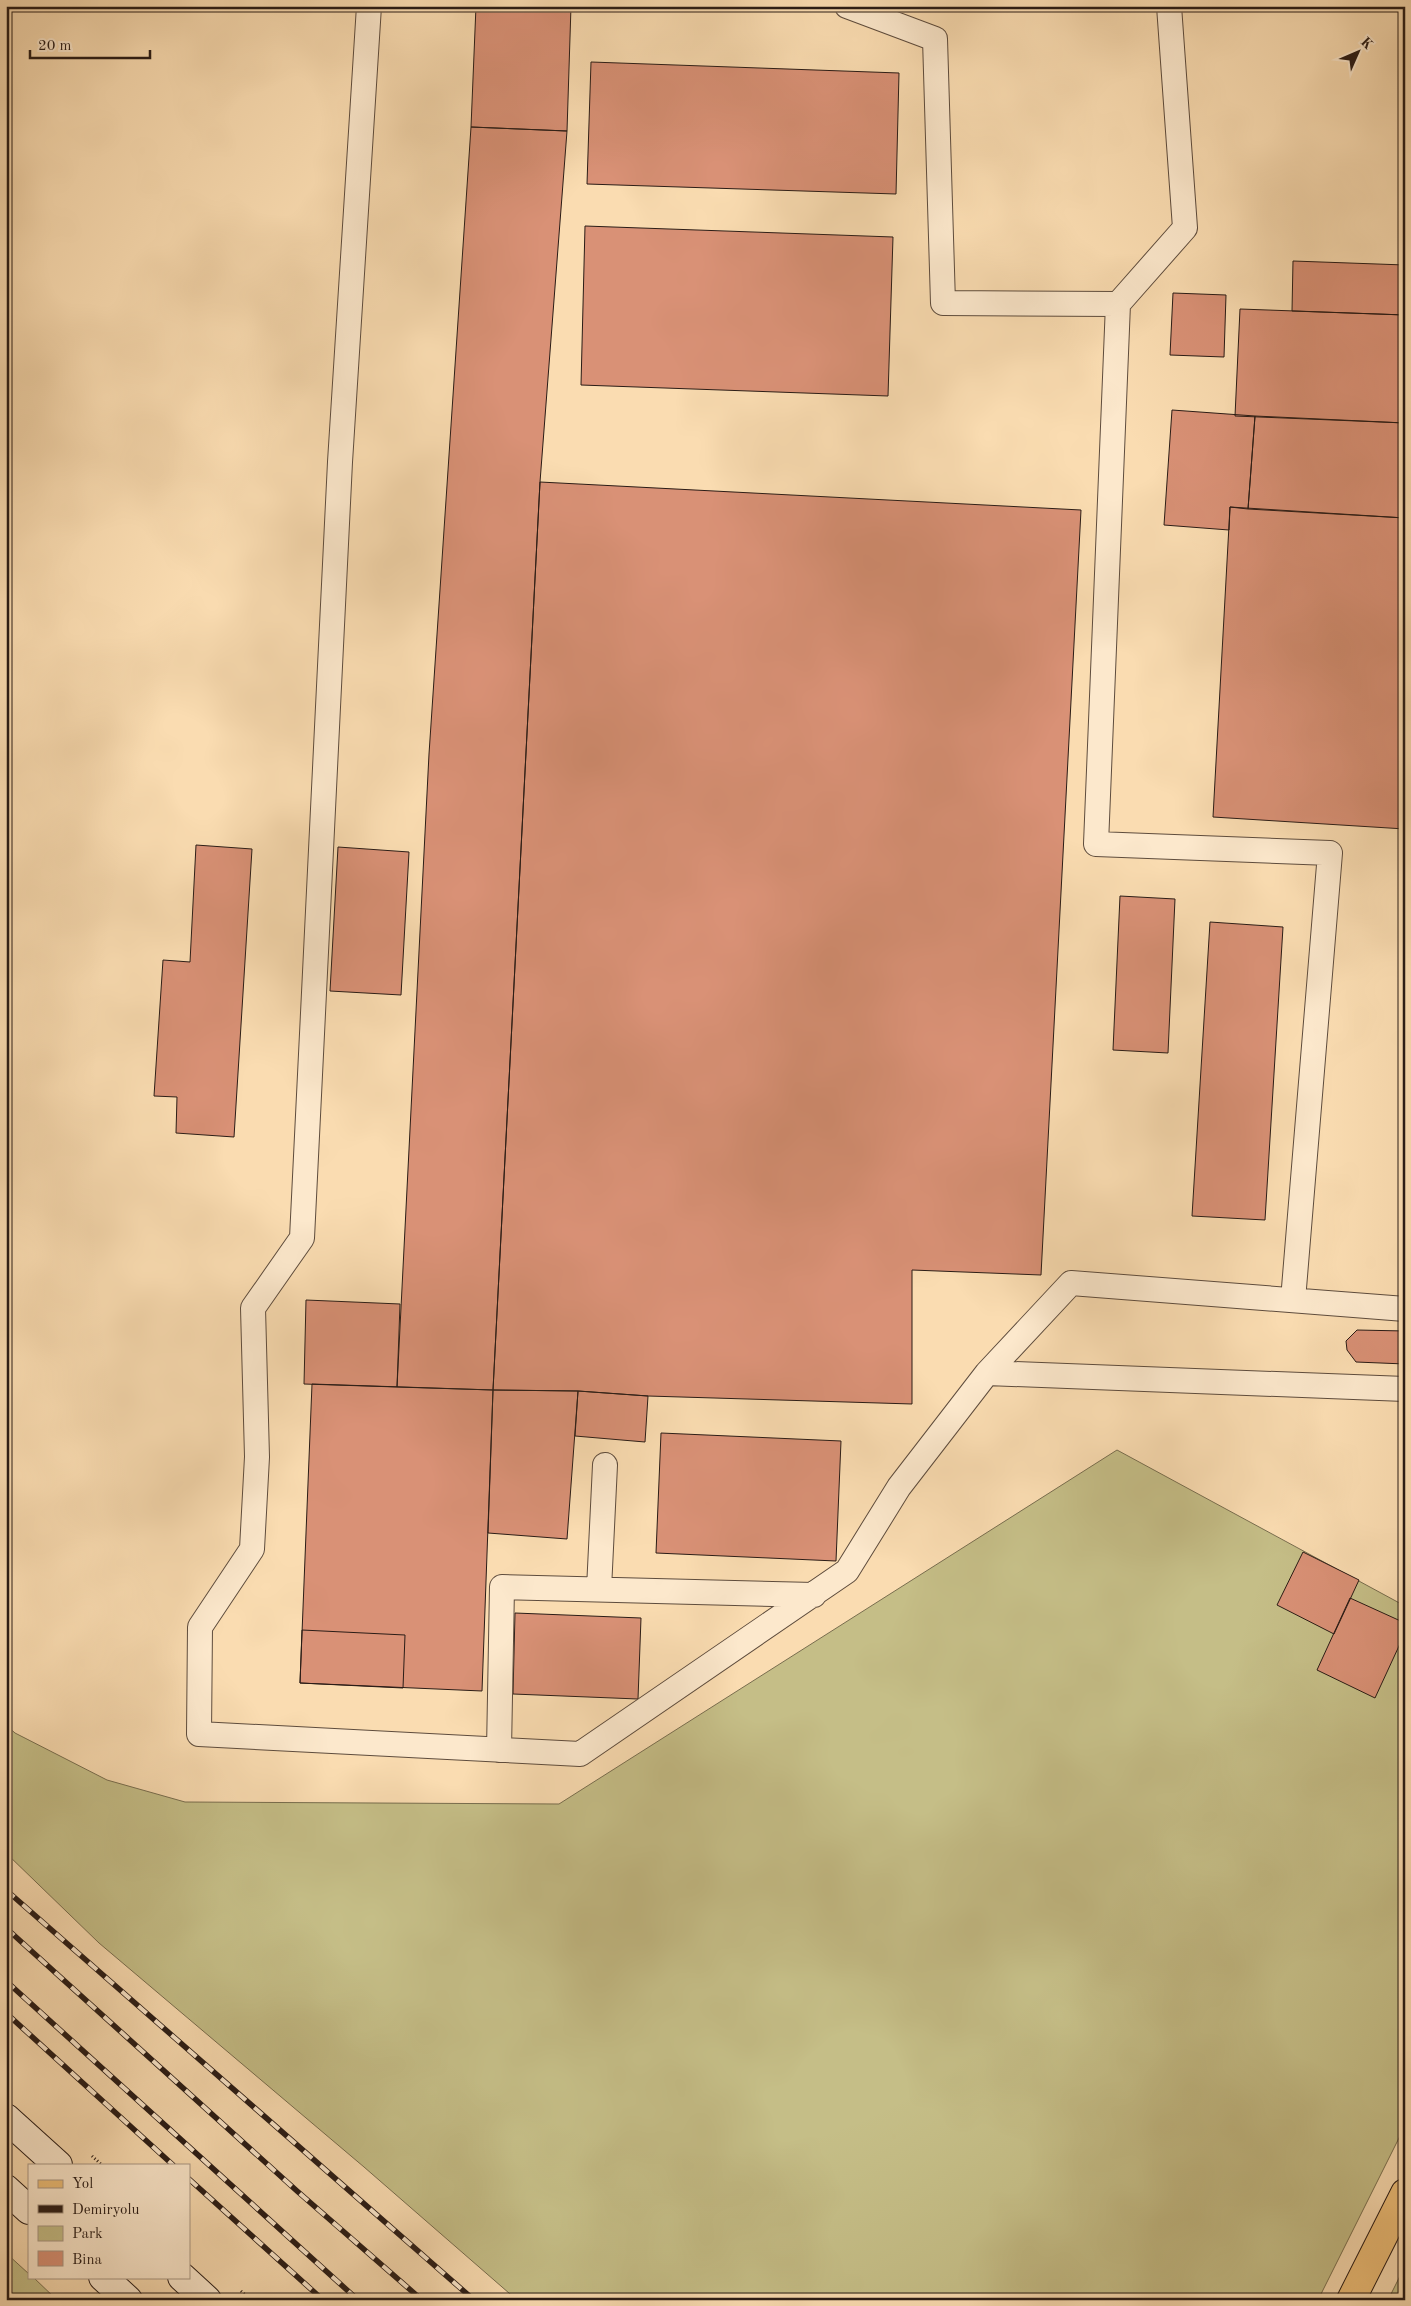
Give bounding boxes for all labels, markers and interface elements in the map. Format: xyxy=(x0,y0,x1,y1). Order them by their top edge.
scale bar xyxy=(30,28,150,60)
north arrow xyxy=(1334,28,1384,78)
text: K xyxy=(1358,35,1375,52)
text: 20 m xyxy=(38,39,72,54)
legend xyxy=(28,2164,190,2278)
text: Yol xyxy=(72,2177,93,2192)
text: Demiryolu xyxy=(72,2203,139,2218)
text: Park xyxy=(72,2227,103,2242)
text: Bina xyxy=(72,2253,103,2268)

